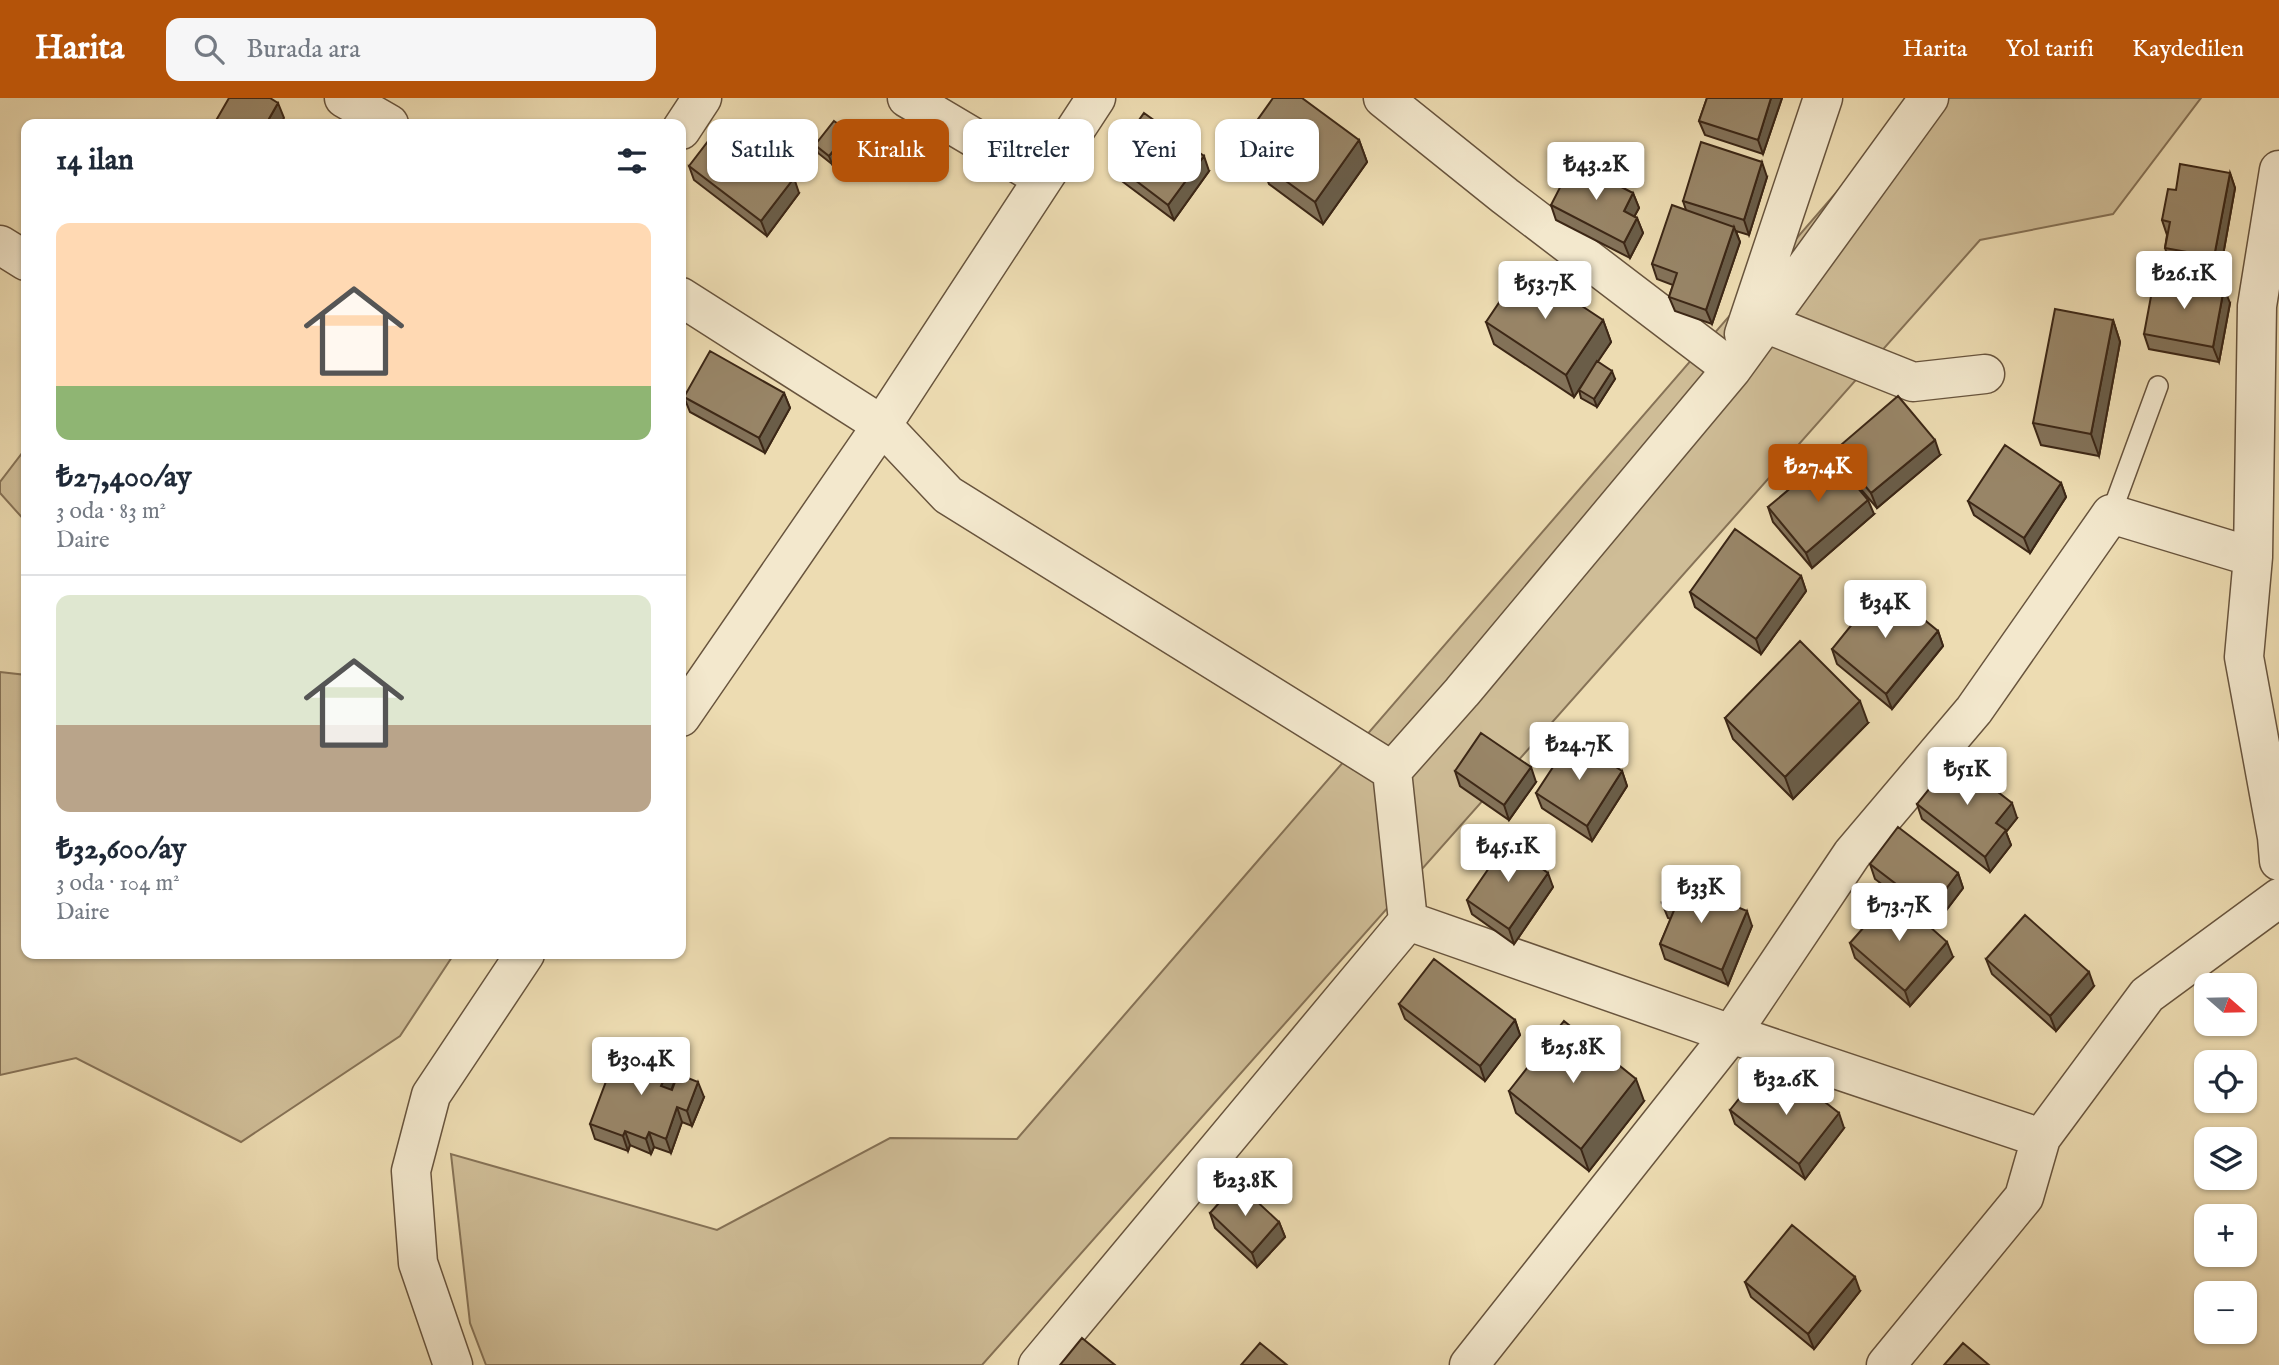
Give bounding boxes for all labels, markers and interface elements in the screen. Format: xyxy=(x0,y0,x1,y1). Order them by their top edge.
search box xyxy=(166,18,656,81)
text: Harita xyxy=(35,28,124,70)
icon: search xyxy=(190,30,228,68)
text: Burada ara xyxy=(246,33,360,66)
text: Harita xyxy=(1903,34,1967,65)
text: Yol tarifi xyxy=(2005,34,2094,65)
text: Kaydedilen xyxy=(2132,34,2244,65)
chip: Satılık xyxy=(707,119,818,182)
chip: Kiralık xyxy=(832,119,949,182)
chip: Filtreler xyxy=(963,119,1094,182)
chip: Yeni xyxy=(1108,119,1201,182)
chip: Daire xyxy=(1215,119,1319,182)
text: 14 ilan xyxy=(56,142,134,180)
icon: filters xyxy=(613,142,651,180)
pin: ₺43.2K xyxy=(1539,142,1653,202)
text: ₺43.2K xyxy=(1563,150,1629,179)
pin: ₺26.1K xyxy=(2127,252,2241,311)
text: ₺26.1K xyxy=(2152,259,2216,288)
pin: ₺53.7K xyxy=(1488,262,1602,321)
icon: home xyxy=(291,268,417,394)
text: ₺53.7K xyxy=(1514,269,1576,298)
pin: ₺27.4K xyxy=(1761,444,1875,504)
text: ₺27.4K xyxy=(1784,452,1852,481)
text: ₺27,400/ay xyxy=(56,459,191,497)
text: 3 oda · 83 m² xyxy=(56,497,166,526)
text: Daire xyxy=(56,526,110,555)
pin: ₺34K xyxy=(1844,580,1926,640)
text: ₺34K xyxy=(1860,588,1910,617)
icon: home xyxy=(291,640,417,766)
pin: ₺24.7K xyxy=(1522,722,1636,782)
text: ₺24.7K xyxy=(1546,730,1612,759)
pin: ₺51K xyxy=(1926,748,2008,807)
text: ₺51K xyxy=(1944,755,1990,784)
pin: ₺45.1K xyxy=(1451,824,1565,884)
text: ₺32,600/ay xyxy=(56,831,186,869)
text: ₺45.1K xyxy=(1477,832,1539,861)
pin: ₺33K xyxy=(1660,866,1742,925)
text: 3 oda · 104 m² xyxy=(56,869,180,898)
text: ₺33K xyxy=(1678,873,1724,902)
pin: ₺73.7K xyxy=(1842,884,1956,943)
text: ₺73.7K xyxy=(1867,891,1931,920)
text: Daire xyxy=(56,898,110,927)
north arrow xyxy=(2194,973,2258,1036)
map controls xyxy=(2194,973,2257,1344)
pin: ₺25.8K xyxy=(1516,1026,1630,1085)
text: ₺25.8K xyxy=(1542,1033,1604,1062)
pin: ₺30.4K xyxy=(584,1038,698,1097)
text: ₺30.4K xyxy=(608,1045,674,1074)
button: locate xyxy=(2194,1050,2257,1113)
pin: ₺32.6K xyxy=(1729,1058,1843,1117)
text: ₺32.6K xyxy=(1754,1065,1818,1094)
button: layers xyxy=(2194,1127,2257,1190)
pin: ₺23.8K xyxy=(1188,1158,1302,1218)
text: ₺23.8K xyxy=(1213,1166,1277,1195)
button: + xyxy=(2194,1204,2257,1267)
button: − xyxy=(2194,1281,2257,1344)

